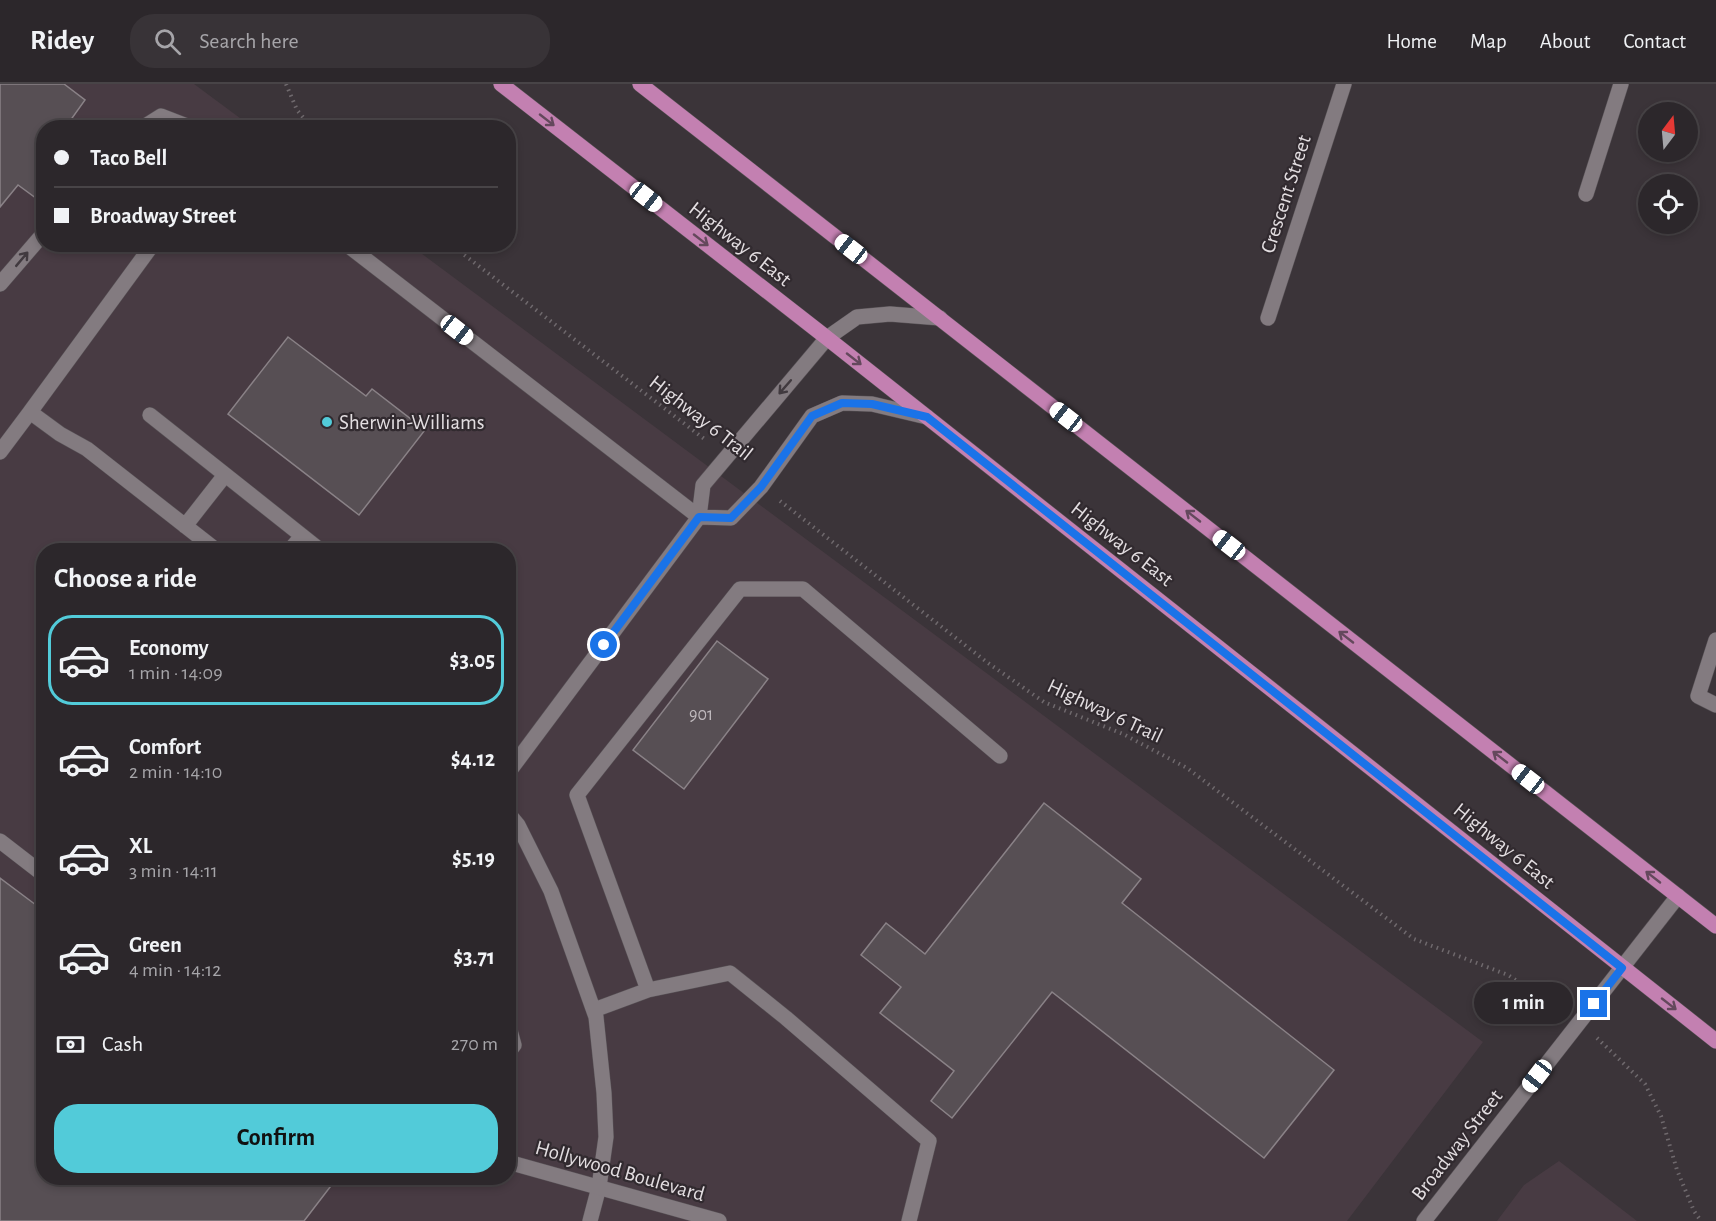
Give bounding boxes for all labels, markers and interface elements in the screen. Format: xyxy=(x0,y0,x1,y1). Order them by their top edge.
search box xyxy=(130,14,550,68)
icon: search xyxy=(151,25,184,58)
text: Ridey xyxy=(30,27,94,55)
text: Search here xyxy=(199,30,299,52)
text: Home xyxy=(1386,31,1437,52)
text: Map xyxy=(1470,31,1507,52)
text: About xyxy=(1540,31,1590,52)
text: Contact xyxy=(1623,31,1686,52)
north arrow xyxy=(1638,102,1698,162)
map controls xyxy=(1638,102,1698,234)
one-way arrow xyxy=(538,113,554,126)
street label: Crescent Street xyxy=(1257,132,1315,256)
text: Taco Bell xyxy=(90,147,167,169)
button: locate xyxy=(1638,174,1698,234)
car xyxy=(626,179,666,215)
street label: Highway 6 East xyxy=(685,198,795,290)
text: Broadway Street xyxy=(90,205,236,227)
car xyxy=(831,231,871,267)
one-way arrow xyxy=(692,233,708,246)
one-way arrow xyxy=(15,252,29,267)
car xyxy=(437,312,477,348)
one-way arrow xyxy=(846,353,862,366)
street label: Highway 6 Trail xyxy=(645,371,757,465)
one-way arrow xyxy=(779,379,792,395)
car xyxy=(1046,399,1086,435)
place label: Sherwin-Williams xyxy=(339,412,485,433)
marker: Sherwin-Williams xyxy=(320,415,334,429)
street label: Highway 6 East xyxy=(1067,498,1177,590)
one-way arrow xyxy=(1185,510,1201,523)
car xyxy=(1209,527,1249,563)
text: Choose a ride xyxy=(54,565,197,592)
one-way arrow xyxy=(1339,630,1355,643)
route start xyxy=(590,631,617,658)
icon: car xyxy=(57,633,111,687)
text: Economy xyxy=(129,637,209,659)
text: $3.05 xyxy=(450,649,495,671)
text: 1 min · 14:09 xyxy=(129,663,223,683)
street label: Highway 6 Trail xyxy=(1044,675,1166,747)
house number: 901 xyxy=(689,706,713,724)
icon: car xyxy=(57,732,111,786)
text: Comfort xyxy=(129,736,201,758)
text: $4.12 xyxy=(451,748,495,770)
one-way arrow xyxy=(1492,750,1508,763)
car xyxy=(1508,761,1548,797)
text: 2 min · 14:10 xyxy=(129,762,222,782)
street label: Highway 6 East xyxy=(1450,799,1559,893)
icon: car xyxy=(57,831,111,885)
text: XL xyxy=(129,835,152,857)
text: $5.19 xyxy=(452,847,495,869)
text: 3 min · 14:11 xyxy=(129,861,218,881)
one-way arrow xyxy=(1646,871,1662,884)
icon: car xyxy=(57,930,111,984)
text: Green xyxy=(129,934,182,956)
text: $3.71 xyxy=(453,946,495,968)
text: 4 min · 14:12 xyxy=(129,960,221,980)
callout: 1 min xyxy=(1474,983,1573,1025)
route end xyxy=(1580,990,1607,1017)
text: 1 min xyxy=(1502,993,1545,1013)
one-way arrow xyxy=(1660,998,1676,1010)
icon: cash xyxy=(54,1028,87,1061)
text: Cash xyxy=(102,1033,143,1055)
text: 270 m xyxy=(451,1034,498,1054)
car xyxy=(1519,1056,1555,1096)
street label: Broadway Street xyxy=(1408,1086,1507,1204)
button: Confirm xyxy=(54,1104,498,1173)
street label: Hollywood Boulevard xyxy=(533,1137,707,1205)

